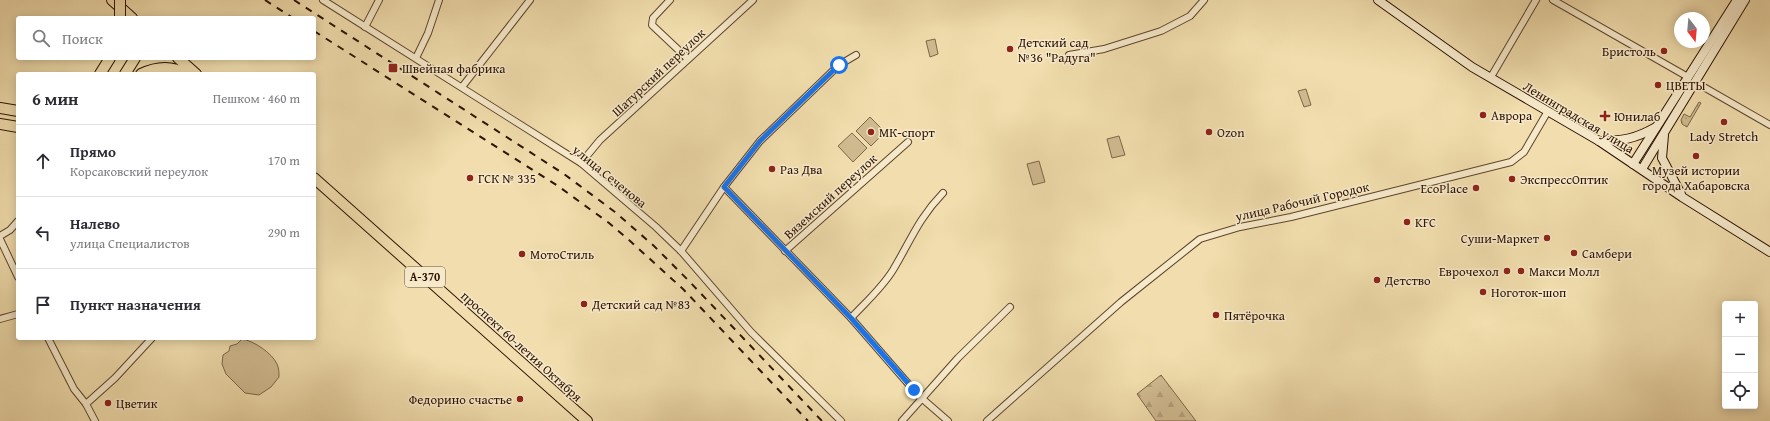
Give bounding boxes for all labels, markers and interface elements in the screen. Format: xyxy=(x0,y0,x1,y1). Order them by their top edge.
north arrow xyxy=(1674,12,1710,48)
search box xyxy=(16,16,316,60)
street label: Шатурский переулок xyxy=(607,24,709,121)
icon: search xyxy=(30,27,52,49)
text: Поиск xyxy=(62,28,103,49)
place label: Детский сад №36 "Радуга" xyxy=(1017,33,1096,67)
place label: Бристоль xyxy=(1602,42,1656,61)
marker: Детский сад №36 "Радуга" xyxy=(1005,44,1015,54)
marker: Бристоль xyxy=(1659,46,1669,56)
route start xyxy=(830,56,848,74)
place label: Швейная фабрика xyxy=(402,59,506,78)
marker: Швейная фабрика xyxy=(387,62,399,74)
place label: ЦВЕТЫ xyxy=(1666,76,1706,95)
street label: Ленинградская улица xyxy=(1520,77,1638,158)
marker: ЦВЕТЫ xyxy=(1653,80,1663,90)
text: 6 мин xyxy=(32,86,78,111)
text: Пешком · 460 m xyxy=(213,89,300,108)
place label: Аврора xyxy=(1491,106,1533,125)
place label: Юнилаб xyxy=(1614,107,1661,126)
marker: Аврора xyxy=(1478,110,1488,120)
marker: Юнилаб xyxy=(1599,110,1611,122)
marker: Lady Stretch xyxy=(1719,117,1729,127)
place label: МК-спорт xyxy=(879,123,935,142)
place label: Ozon xyxy=(1217,123,1245,142)
marker: МК-спорт xyxy=(866,127,876,137)
marker: Ozon xyxy=(1204,127,1214,137)
place label: Lady Stretch xyxy=(1690,127,1759,146)
street label: улица Сеченова xyxy=(568,140,652,213)
text: Прямо xyxy=(70,141,116,162)
street label: Вяземский переулок xyxy=(780,149,881,243)
icon: ahead xyxy=(32,150,54,172)
text: 170 m xyxy=(268,151,300,170)
marker: Музей истории города Хабаровска xyxy=(1691,151,1701,161)
place label: Раз Два xyxy=(780,160,823,179)
place label: Музей истории города Хабаровска xyxy=(1642,161,1751,195)
text: Корсаковский переулок xyxy=(70,162,208,181)
marker: Раз Два xyxy=(767,164,777,174)
place label: ГСК № 335 xyxy=(478,169,536,188)
place label: ЭкспрессОптик xyxy=(1520,170,1608,189)
marker: ГСК № 335 xyxy=(465,173,475,183)
marker: ЭкспрессОптик xyxy=(1507,174,1517,184)
street label: улица Рабочий Городок xyxy=(1232,177,1371,226)
place label: EcoPlace xyxy=(1420,179,1468,198)
marker: EcoPlace xyxy=(1471,183,1481,193)
text: Налево xyxy=(70,213,120,234)
place label: KFC xyxy=(1415,213,1436,232)
marker: KFC xyxy=(1402,217,1412,227)
icon: left xyxy=(32,222,54,244)
text: 290 m xyxy=(268,223,300,242)
place label: Суши-Маркет xyxy=(1461,229,1540,248)
marker: Суши-Маркет xyxy=(1542,233,1552,243)
text: улица Специалистов xyxy=(70,234,190,253)
place label: Самбери xyxy=(1582,244,1632,263)
place label: МотоСтиль xyxy=(530,245,594,264)
marker: Самбери xyxy=(1569,248,1579,258)
marker: МотоСтиль xyxy=(517,249,527,259)
place label: Еврочехол xyxy=(1439,262,1499,281)
place label: Макси Молл xyxy=(1529,262,1600,281)
marker: Еврочехол xyxy=(1502,266,1512,276)
marker: Макси Молл xyxy=(1516,266,1526,276)
road number: А-370 xyxy=(405,267,445,287)
place label: Детство xyxy=(1384,271,1431,290)
marker: Детство xyxy=(1372,275,1382,285)
place label: Ноготок-шоп xyxy=(1491,283,1566,302)
street label: проспект 60-летия Октября xyxy=(457,287,587,406)
marker: Ноготок-шоп xyxy=(1478,287,1488,297)
icon: arrive xyxy=(32,294,54,316)
text: Пункт назначения xyxy=(70,294,201,315)
place label: Детский сад №83 xyxy=(591,295,690,314)
marker: Детский сад №83 xyxy=(579,299,589,309)
map controls xyxy=(1722,301,1758,409)
button: + xyxy=(1722,301,1758,337)
place label: Пятёрочка xyxy=(1224,306,1286,325)
marker: Пятёрочка xyxy=(1211,310,1221,320)
button: − xyxy=(1722,337,1758,373)
button: locate xyxy=(1722,373,1758,409)
route end xyxy=(905,381,923,399)
place label: Федорино счастье xyxy=(409,390,512,409)
place label: Цветик xyxy=(116,394,158,413)
marker: Федорино счастье xyxy=(515,394,525,404)
marker: Цветик xyxy=(103,398,113,408)

